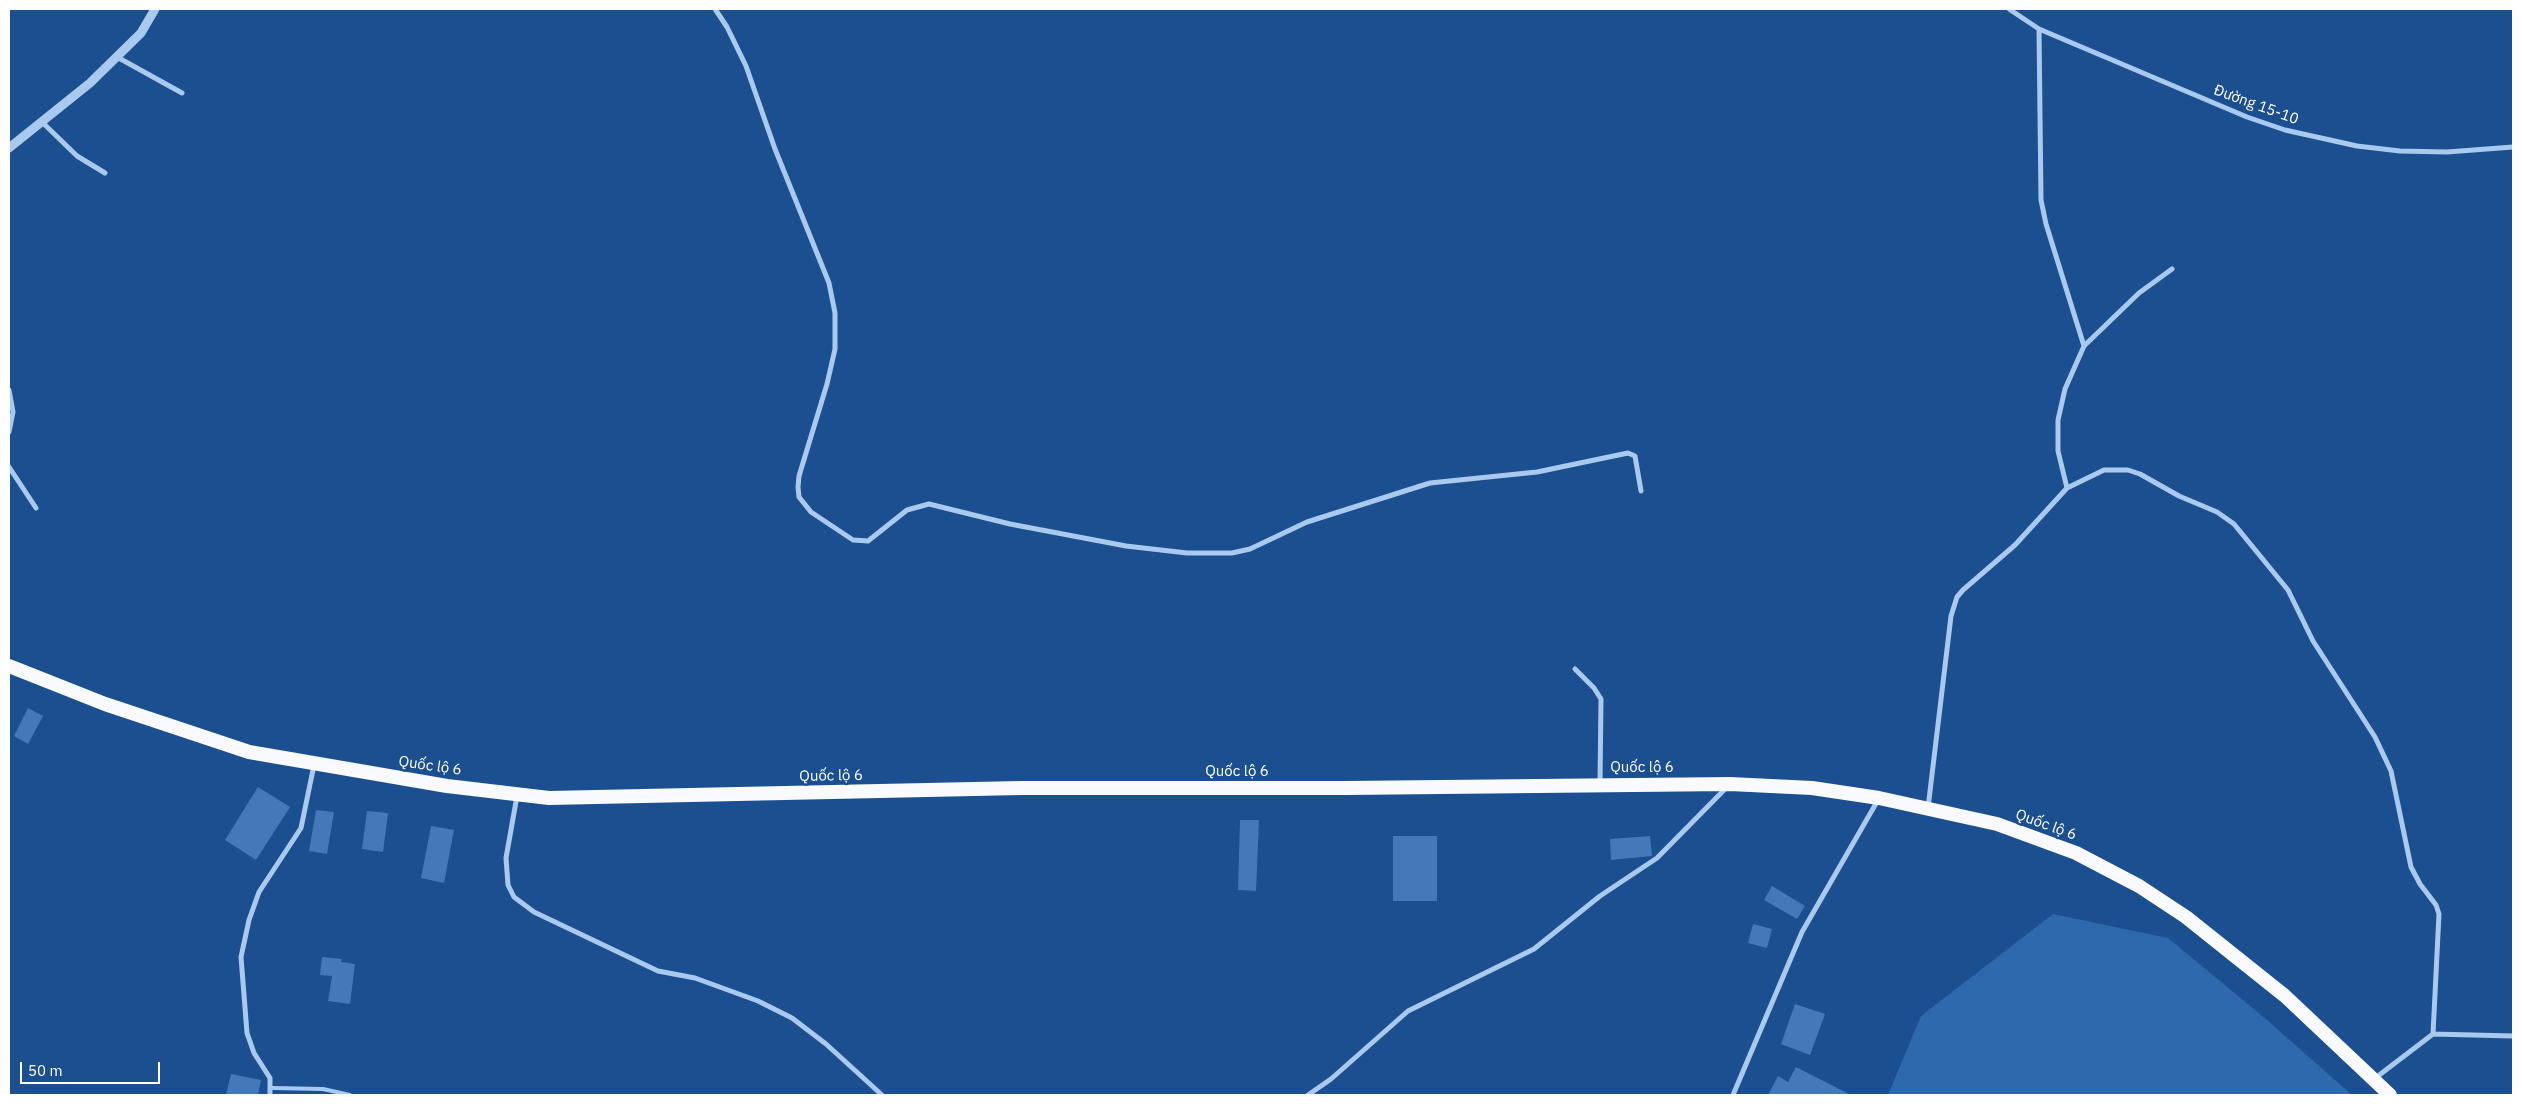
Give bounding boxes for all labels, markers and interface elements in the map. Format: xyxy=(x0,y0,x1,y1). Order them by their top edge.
street label: Đường 15-10 xyxy=(2211,81,2301,129)
street label: Quốc lộ 6 xyxy=(397,753,463,779)
street label: Quốc lộ 6 xyxy=(1610,759,1674,777)
street label: Quốc lộ 6 xyxy=(1205,763,1269,781)
street label: Quốc lộ 6 xyxy=(799,766,863,786)
street label: Quốc lộ 6 xyxy=(2013,806,2079,844)
scale bar xyxy=(22,1052,162,1084)
text: 50 m xyxy=(28,1061,63,1080)

